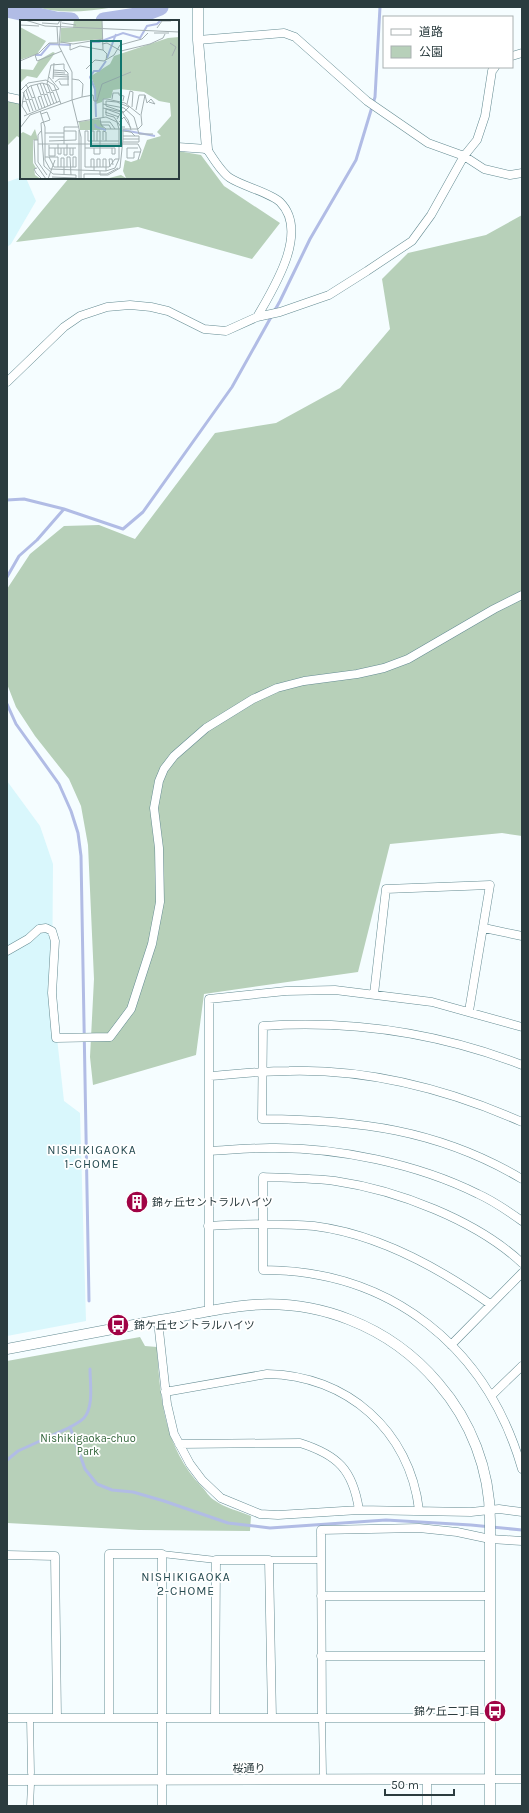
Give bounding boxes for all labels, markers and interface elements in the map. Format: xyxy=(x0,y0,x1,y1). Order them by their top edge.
legend xyxy=(383,16,513,68)
inset map xyxy=(20,20,179,179)
text: 道路 xyxy=(419,25,443,39)
text: 公園 xyxy=(419,45,443,59)
district label: NISHIKIGAOKA 1-CHOME xyxy=(47,1143,137,1171)
building icon: 錦ヶ丘セントラルハイツ xyxy=(124,1189,150,1215)
place label: 錦ヶ丘セントラルハイツ xyxy=(152,1196,273,1209)
bus stop icon: 錦ケ丘セントラルハイツ xyxy=(105,1312,131,1338)
place label: 錦ケ丘セントラルハイツ xyxy=(134,1319,255,1332)
park label: Nishikigaoka-chuo Park xyxy=(40,1432,136,1458)
district label: NISHIKIGAOKA 2-CHOME xyxy=(141,1570,231,1598)
bus stop icon: 錦ケ丘二丁目 xyxy=(482,1698,508,1724)
place label: 錦ケ丘二丁目 xyxy=(414,1705,480,1718)
street label: 桜通り xyxy=(233,1762,266,1775)
scale bar xyxy=(385,1771,454,1797)
text: 50 m xyxy=(391,1778,419,1792)

